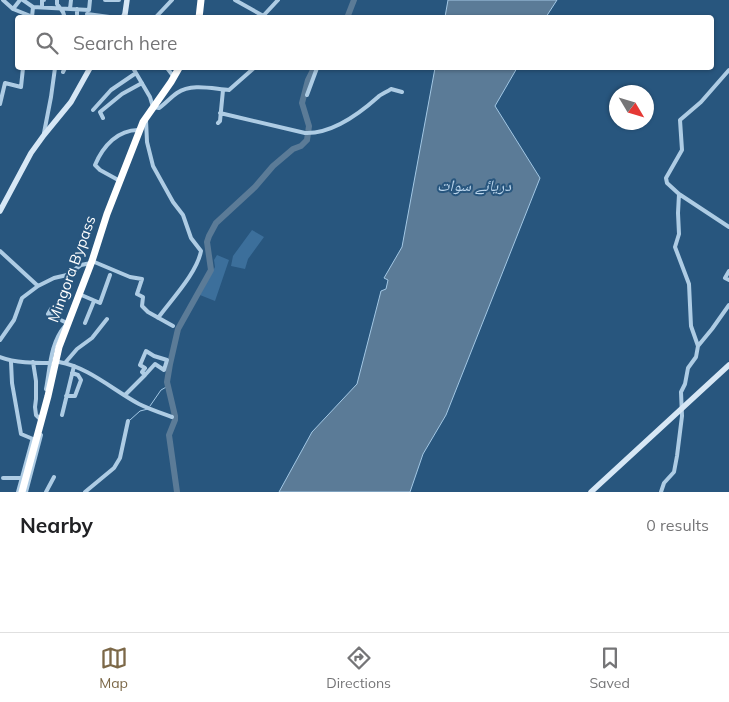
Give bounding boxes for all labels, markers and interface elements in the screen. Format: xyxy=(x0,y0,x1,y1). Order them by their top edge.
search box xyxy=(15,15,714,70)
icon: search xyxy=(33,29,61,57)
text: Search here xyxy=(73,31,177,55)
north arrow xyxy=(609,85,654,130)
water label: دریائے سوات xyxy=(437,175,511,195)
street label: Mingora Bypass xyxy=(43,213,100,325)
text: Nearby xyxy=(20,512,93,538)
text: 0 results xyxy=(646,515,709,535)
tab: Map xyxy=(99,644,128,692)
tab: Directions xyxy=(326,644,391,692)
tab: Saved xyxy=(589,644,630,692)

